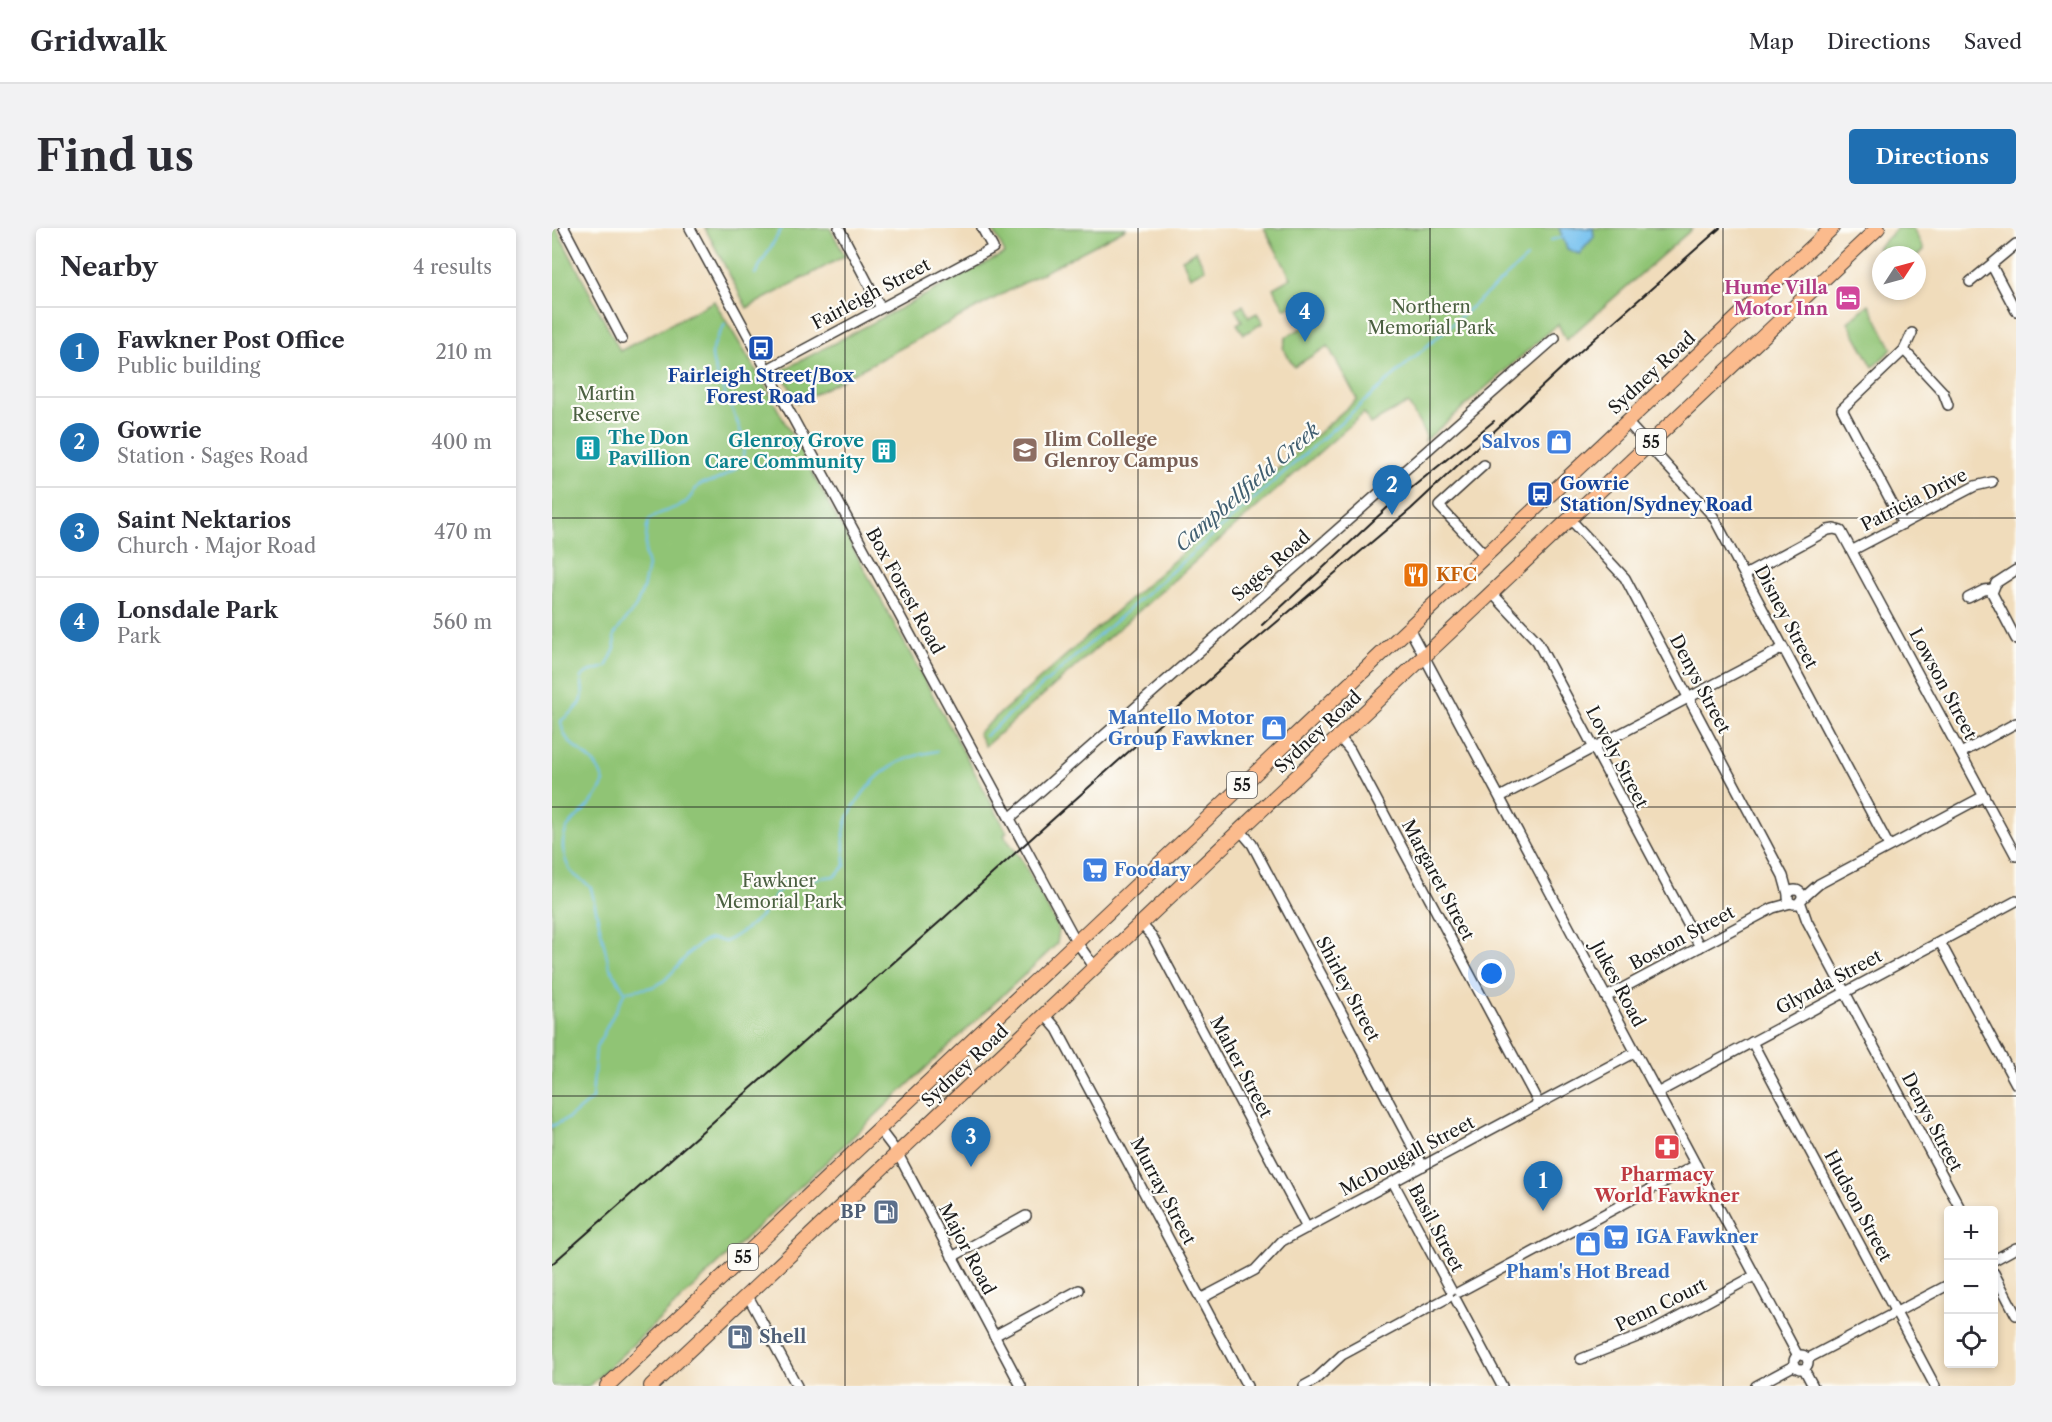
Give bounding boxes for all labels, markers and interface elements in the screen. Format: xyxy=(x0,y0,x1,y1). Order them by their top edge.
text: Gridwalk xyxy=(30,24,166,58)
text: Map xyxy=(1749,29,1794,54)
text: Directions xyxy=(1827,29,1931,54)
text: Saved xyxy=(1964,29,2022,54)
button: Directions xyxy=(1849,129,2016,184)
text: Find us xyxy=(36,130,194,182)
north arrow xyxy=(1872,246,1926,300)
text: Nearby xyxy=(60,251,158,283)
street label: Fairleigh Street xyxy=(808,253,935,334)
text: 4 results xyxy=(413,255,492,279)
place label: Hume Villa Motor Inn xyxy=(1724,277,1829,320)
hotel icon: Hume Villa Motor Inn xyxy=(1833,283,1863,313)
pin: 4 xyxy=(1286,292,1324,342)
park label: Northern Memorial Park xyxy=(1367,296,1496,339)
text: Fawkner Post Office xyxy=(117,327,345,354)
street label: Sydney Road xyxy=(1604,327,1700,419)
bus stop icon: Fairleigh Street/Box Forest Road xyxy=(746,333,776,363)
text: 1 xyxy=(75,340,84,364)
text: 210 m xyxy=(435,340,492,364)
text: Public building xyxy=(117,354,260,378)
place label: Fairleigh Street/Box Forest Road xyxy=(668,365,855,408)
park label: Martin Reserve xyxy=(572,383,640,426)
text: Gowrie xyxy=(117,417,202,444)
water label: Campbellfield Creek xyxy=(1170,417,1325,556)
place label: The Don Pavillion xyxy=(608,427,691,470)
shop icon: Salvos xyxy=(1544,427,1574,457)
place label: Ilim College Glenroy Campus xyxy=(1044,429,1199,472)
road number: 55 xyxy=(1636,429,1666,455)
text: 2 xyxy=(74,430,85,454)
text: 400 m xyxy=(431,430,492,454)
place label: Glenroy Grove Care Community xyxy=(705,430,865,473)
place label: Salvos xyxy=(1481,431,1540,453)
building icon: The Don Pavillion xyxy=(573,433,603,463)
school or university icon: Ilim College Glenroy Campus xyxy=(1010,435,1040,465)
building icon: Glenroy Grove Care Community xyxy=(869,436,899,466)
text: Station · Sages Road xyxy=(117,444,308,468)
street label: Patricia Drive xyxy=(1857,464,1971,536)
pin: 2 xyxy=(1372,466,1412,515)
place label: Gowrie Station/Sydney Road xyxy=(1560,473,1753,516)
bus stop icon: Gowrie Station/Sydney Road xyxy=(1525,479,1555,509)
text: Saint Nektarios xyxy=(117,507,291,534)
text: 3 xyxy=(74,520,85,544)
text: 470 m xyxy=(434,520,492,544)
street label: Box Forest Road xyxy=(861,524,949,658)
street label: Sages Road xyxy=(1227,526,1315,606)
text: Church · Major Road xyxy=(117,534,316,558)
restaurant icon: KFC xyxy=(1401,560,1431,590)
street label: Disney Street xyxy=(1749,561,1823,673)
place label: KFC xyxy=(1436,564,1477,586)
text: Lonsdale Park xyxy=(117,597,278,624)
text: 4 xyxy=(74,610,85,634)
text: 560 m xyxy=(433,610,492,634)
text: Park xyxy=(117,624,160,648)
street label: Lowson Street xyxy=(1904,625,1982,744)
street label: Denys Street xyxy=(1665,631,1736,738)
street label: Sydney Road xyxy=(1270,686,1366,778)
street label: Lovely Street xyxy=(1581,702,1653,812)
place label: Mantello Motor Group Fawkner xyxy=(1108,707,1254,750)
shop icon: Mantello Motor Group Fawkner xyxy=(1259,713,1289,743)
road number: 55 xyxy=(1227,772,1257,798)
street label: Margaret Street xyxy=(1397,816,1479,945)
supermarket icon: Foodary xyxy=(1080,855,1110,885)
place label: Foodary xyxy=(1114,859,1192,881)
park label: Fawkner Memorial Park xyxy=(715,870,844,913)
street label: Boston Street xyxy=(1626,901,1739,975)
street label: Shirley Street xyxy=(1311,933,1385,1046)
street label: Jukes Road xyxy=(1585,935,1650,1031)
street label: Glynda Street xyxy=(1772,945,1886,1019)
your location xyxy=(1477,959,1506,988)
street label: Maher Street xyxy=(1205,1012,1277,1122)
street label: Sydney Road xyxy=(917,1020,1013,1112)
street label: Denys Street xyxy=(1897,1069,1968,1176)
street label: McDougall Street xyxy=(1336,1111,1479,1201)
pin: 3 xyxy=(952,1118,990,1167)
pharmacy icon: Pharmacy World Fawkner xyxy=(1652,1132,1682,1162)
street label: Murray Street xyxy=(1126,1134,1201,1249)
street label: Hudson Street xyxy=(1819,1146,1897,1266)
pin: 1 xyxy=(1524,1162,1562,1211)
place label: Pharmacy World Fawkner xyxy=(1593,1164,1740,1207)
street label: Basil Street xyxy=(1404,1180,1469,1276)
fuel station icon: BP xyxy=(871,1197,901,1227)
street label: Major Road xyxy=(934,1200,1000,1298)
place label: BP xyxy=(840,1201,866,1223)
map controls xyxy=(1944,1206,1998,1368)
button: + xyxy=(1944,1206,1998,1260)
supermarket icon: IGA Fawkner xyxy=(1601,1222,1631,1252)
place label: IGA Fawkner xyxy=(1636,1226,1758,1248)
shop icon: Pham's Hot Bread xyxy=(1573,1229,1603,1259)
road number: 55 xyxy=(728,1244,758,1270)
button: − xyxy=(1944,1260,1998,1314)
place label: Pham's Hot Bread xyxy=(1506,1261,1670,1283)
street label: Penn Court xyxy=(1612,1273,1711,1337)
button: locate xyxy=(1944,1314,1998,1368)
fuel station icon: Shell xyxy=(725,1322,755,1352)
place label: Shell xyxy=(759,1326,806,1348)

